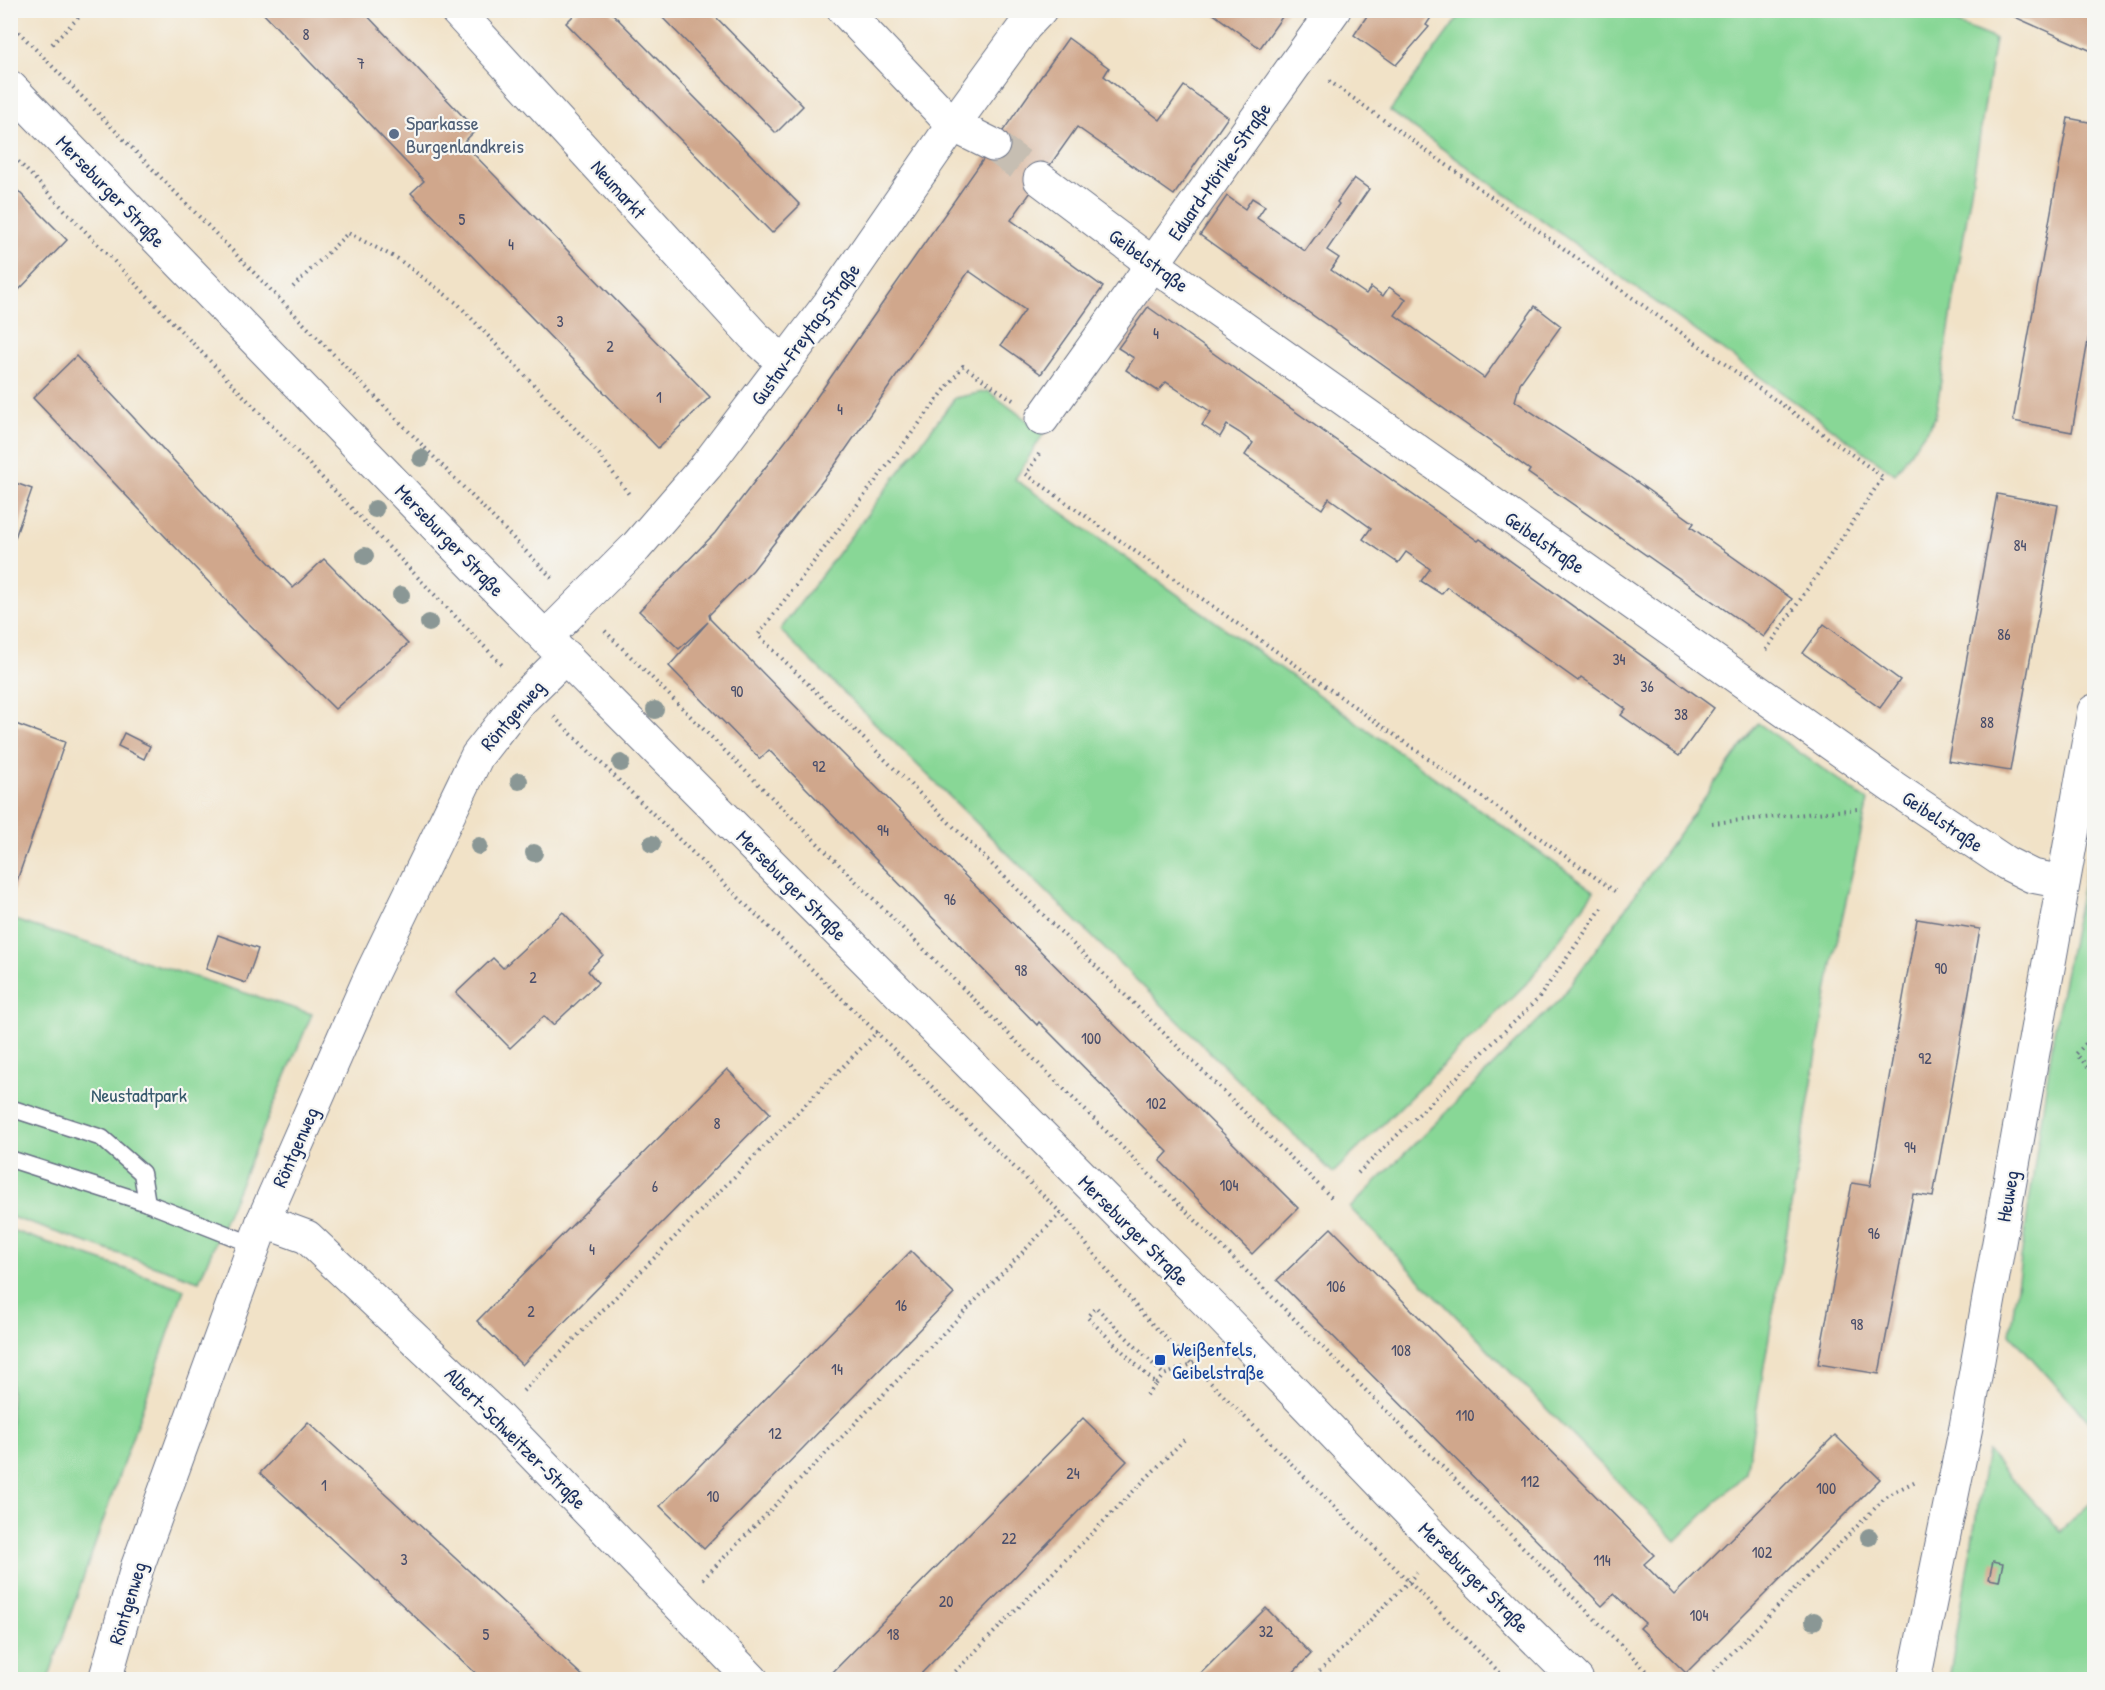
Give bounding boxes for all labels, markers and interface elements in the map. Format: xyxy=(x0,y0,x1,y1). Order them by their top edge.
house number: 8 xyxy=(303,23,310,45)
house number: 7 xyxy=(357,52,365,74)
street label: Eduard-Mörike-Straße xyxy=(1161,97,1277,245)
place label: Sparkasse Burgenlandkreis xyxy=(406,109,524,159)
marker: Sparkasse Burgenlandkreis xyxy=(387,127,401,141)
street label: Merseburger Straße xyxy=(50,129,172,253)
street label: Neumarkt xyxy=(585,154,654,225)
house number: 5 xyxy=(459,208,466,230)
street label: Geibelstraße xyxy=(1104,222,1194,298)
house number: 4 xyxy=(508,233,514,255)
street label: Gustav-Freytag-Straße xyxy=(744,257,866,411)
house number: 3 xyxy=(556,310,564,332)
house number: 4 xyxy=(1153,322,1159,344)
house number: 2 xyxy=(606,335,614,357)
house number: 1 xyxy=(656,386,662,408)
house number: 4 xyxy=(837,398,843,420)
street label: Merseburger Straße xyxy=(389,478,511,602)
street label: Geibelstraße xyxy=(1499,504,1591,580)
house number: 84 xyxy=(2014,534,2026,556)
house number: 86 xyxy=(1997,623,2011,645)
house number: 34 xyxy=(1612,648,1626,670)
street label: Röntgenweg xyxy=(474,674,550,756)
house number: 36 xyxy=(1640,675,1654,697)
house number: 90 xyxy=(730,680,744,702)
house number: 38 xyxy=(1674,703,1688,725)
house number: 88 xyxy=(1980,711,1994,733)
house number: 92 xyxy=(812,755,826,777)
street label: Geibelstraße xyxy=(1897,784,1989,858)
house number: 94 xyxy=(877,819,889,841)
street label: Merseburger Straße xyxy=(731,824,853,946)
house number: 96 xyxy=(944,888,956,910)
house number: 90 xyxy=(1934,957,1948,979)
house number: 98 xyxy=(1015,959,1027,981)
house number: 2 xyxy=(529,966,537,988)
house number: 100 xyxy=(1081,1027,1101,1049)
house number: 92 xyxy=(1918,1047,1932,1069)
park label: Neustadtpark xyxy=(91,1081,187,1108)
house number: 102 xyxy=(1146,1092,1167,1114)
street label: Röntgenweg xyxy=(265,1103,325,1191)
house number: 8 xyxy=(714,1112,721,1134)
house number: 94 xyxy=(1904,1136,1916,1158)
street label: Heuweg xyxy=(1989,1168,2025,1224)
street label: Merseburger Straße xyxy=(1073,1169,1195,1291)
house number: 104 xyxy=(1220,1174,1238,1196)
house number: 6 xyxy=(652,1175,658,1197)
house number: 96 xyxy=(1868,1222,1880,1244)
house number: 4 xyxy=(589,1238,595,1260)
house number: 106 xyxy=(1326,1275,1346,1297)
house number: 16 xyxy=(895,1294,907,1316)
house number: 2 xyxy=(527,1300,535,1322)
house number: 98 xyxy=(1851,1313,1863,1335)
place label: Weißenfels, Geibelstraße xyxy=(1172,1335,1264,1385)
house number: 108 xyxy=(1391,1339,1411,1361)
marker: Weißenfels, Geibelstraße xyxy=(1153,1353,1167,1367)
house number: 14 xyxy=(831,1358,843,1380)
street label: Albert-Schweitzer-Straße xyxy=(439,1361,593,1515)
house number: 110 xyxy=(1456,1404,1474,1426)
house number: 12 xyxy=(768,1422,782,1444)
house number: 24 xyxy=(1066,1462,1080,1484)
house number: 112 xyxy=(1520,1470,1540,1492)
house number: 1 xyxy=(321,1474,327,1496)
house number: 100 xyxy=(1816,1477,1836,1499)
house number: 10 xyxy=(707,1485,719,1507)
street label: Merseburger Straße xyxy=(1413,1516,1535,1638)
house number: 22 xyxy=(1002,1527,1017,1549)
house number: 102 xyxy=(1752,1541,1773,1563)
house number: 3 xyxy=(400,1548,408,1570)
house number: 114 xyxy=(1593,1549,1611,1571)
street label: Röntgenweg xyxy=(102,1558,152,1648)
house number: 20 xyxy=(939,1590,953,1612)
house number: 104 xyxy=(1690,1604,1708,1626)
house number: 32 xyxy=(1259,1620,1274,1642)
house number: 5 xyxy=(483,1623,490,1645)
house number: 18 xyxy=(887,1623,899,1645)

